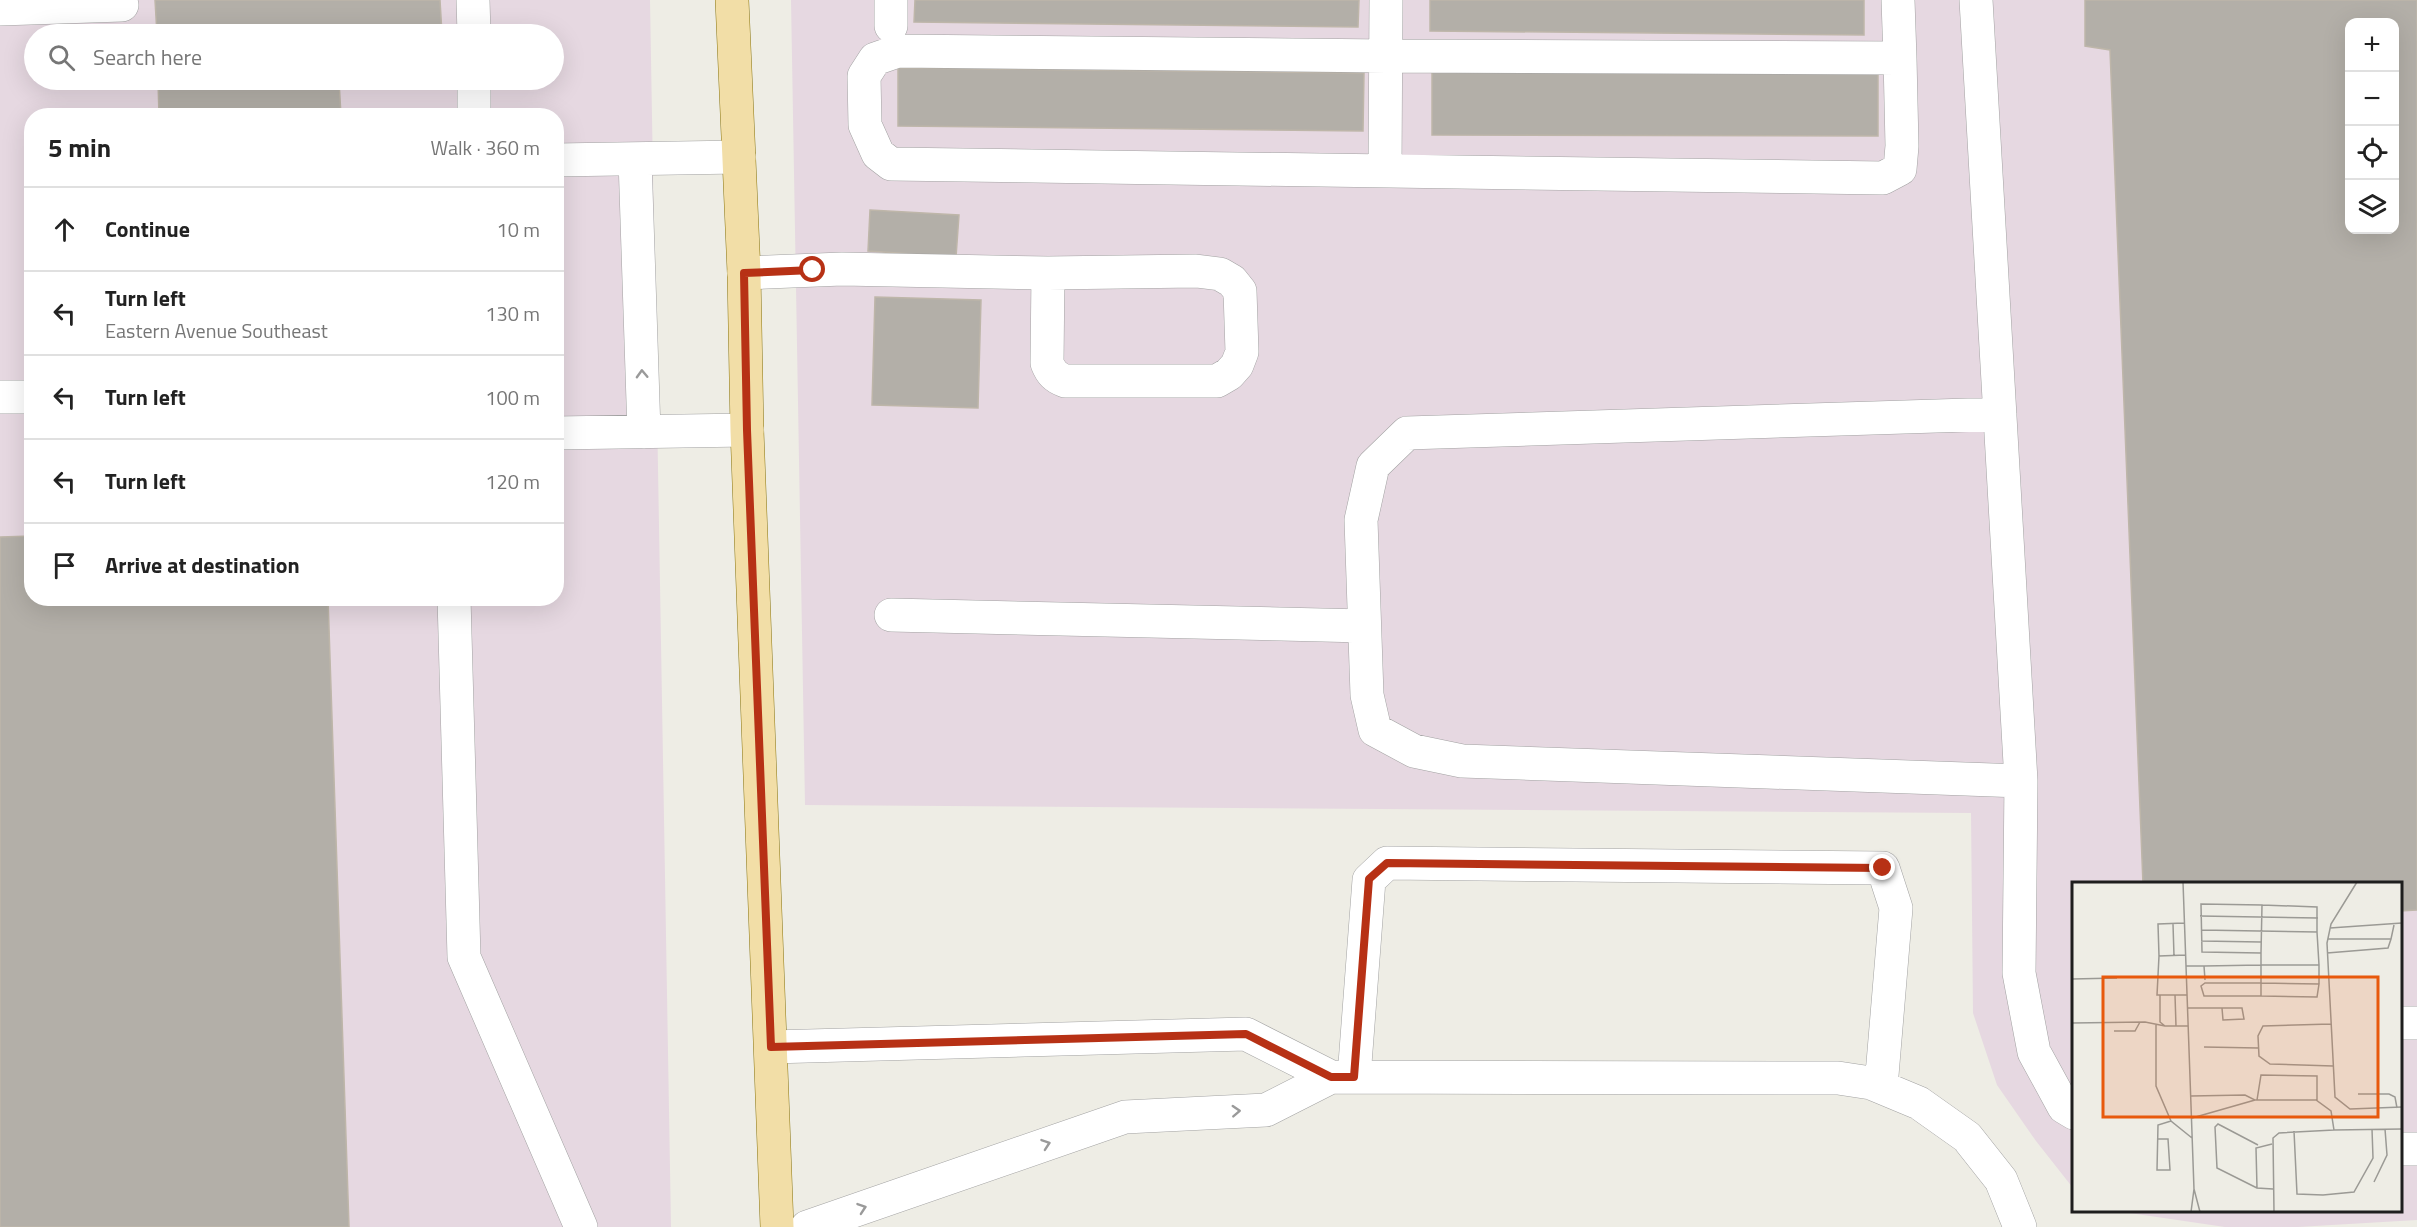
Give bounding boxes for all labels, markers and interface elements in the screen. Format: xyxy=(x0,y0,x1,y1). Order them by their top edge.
map controls xyxy=(2345,18,2399,234)
button: + xyxy=(2345,18,2399,72)
search box xyxy=(24,24,564,90)
text: Search here xyxy=(93,40,202,74)
icon: search xyxy=(45,41,78,74)
button: − xyxy=(2345,72,2399,126)
button: locate xyxy=(2345,126,2399,180)
text: 5 min xyxy=(48,128,111,167)
text: Walk · 360 m xyxy=(431,132,540,163)
button: layers xyxy=(2345,180,2399,234)
text: Continue xyxy=(105,212,190,246)
icon: ahead xyxy=(48,213,81,246)
text: 10 m xyxy=(496,214,540,245)
route start xyxy=(799,256,825,282)
text: Turn left xyxy=(105,281,186,315)
icon: left xyxy=(48,297,81,330)
text: 130 m xyxy=(485,298,540,329)
text: Eastern Avenue Southeast xyxy=(105,315,328,346)
one-way arrow xyxy=(636,369,649,378)
text: Turn left xyxy=(105,380,186,414)
icon: left xyxy=(48,381,81,414)
text: 100 m xyxy=(485,382,540,413)
text: Turn left xyxy=(105,464,186,498)
icon: left xyxy=(48,465,81,498)
text: 120 m xyxy=(485,466,540,497)
text: Arrive at destination xyxy=(105,548,300,582)
icon: arrive xyxy=(48,549,81,582)
route end xyxy=(1869,854,1895,880)
inset map xyxy=(2072,882,2402,1212)
one-way arrow xyxy=(1232,1105,1241,1118)
one-way arrow xyxy=(1040,1139,1051,1151)
one-way arrow xyxy=(856,1202,867,1215)

